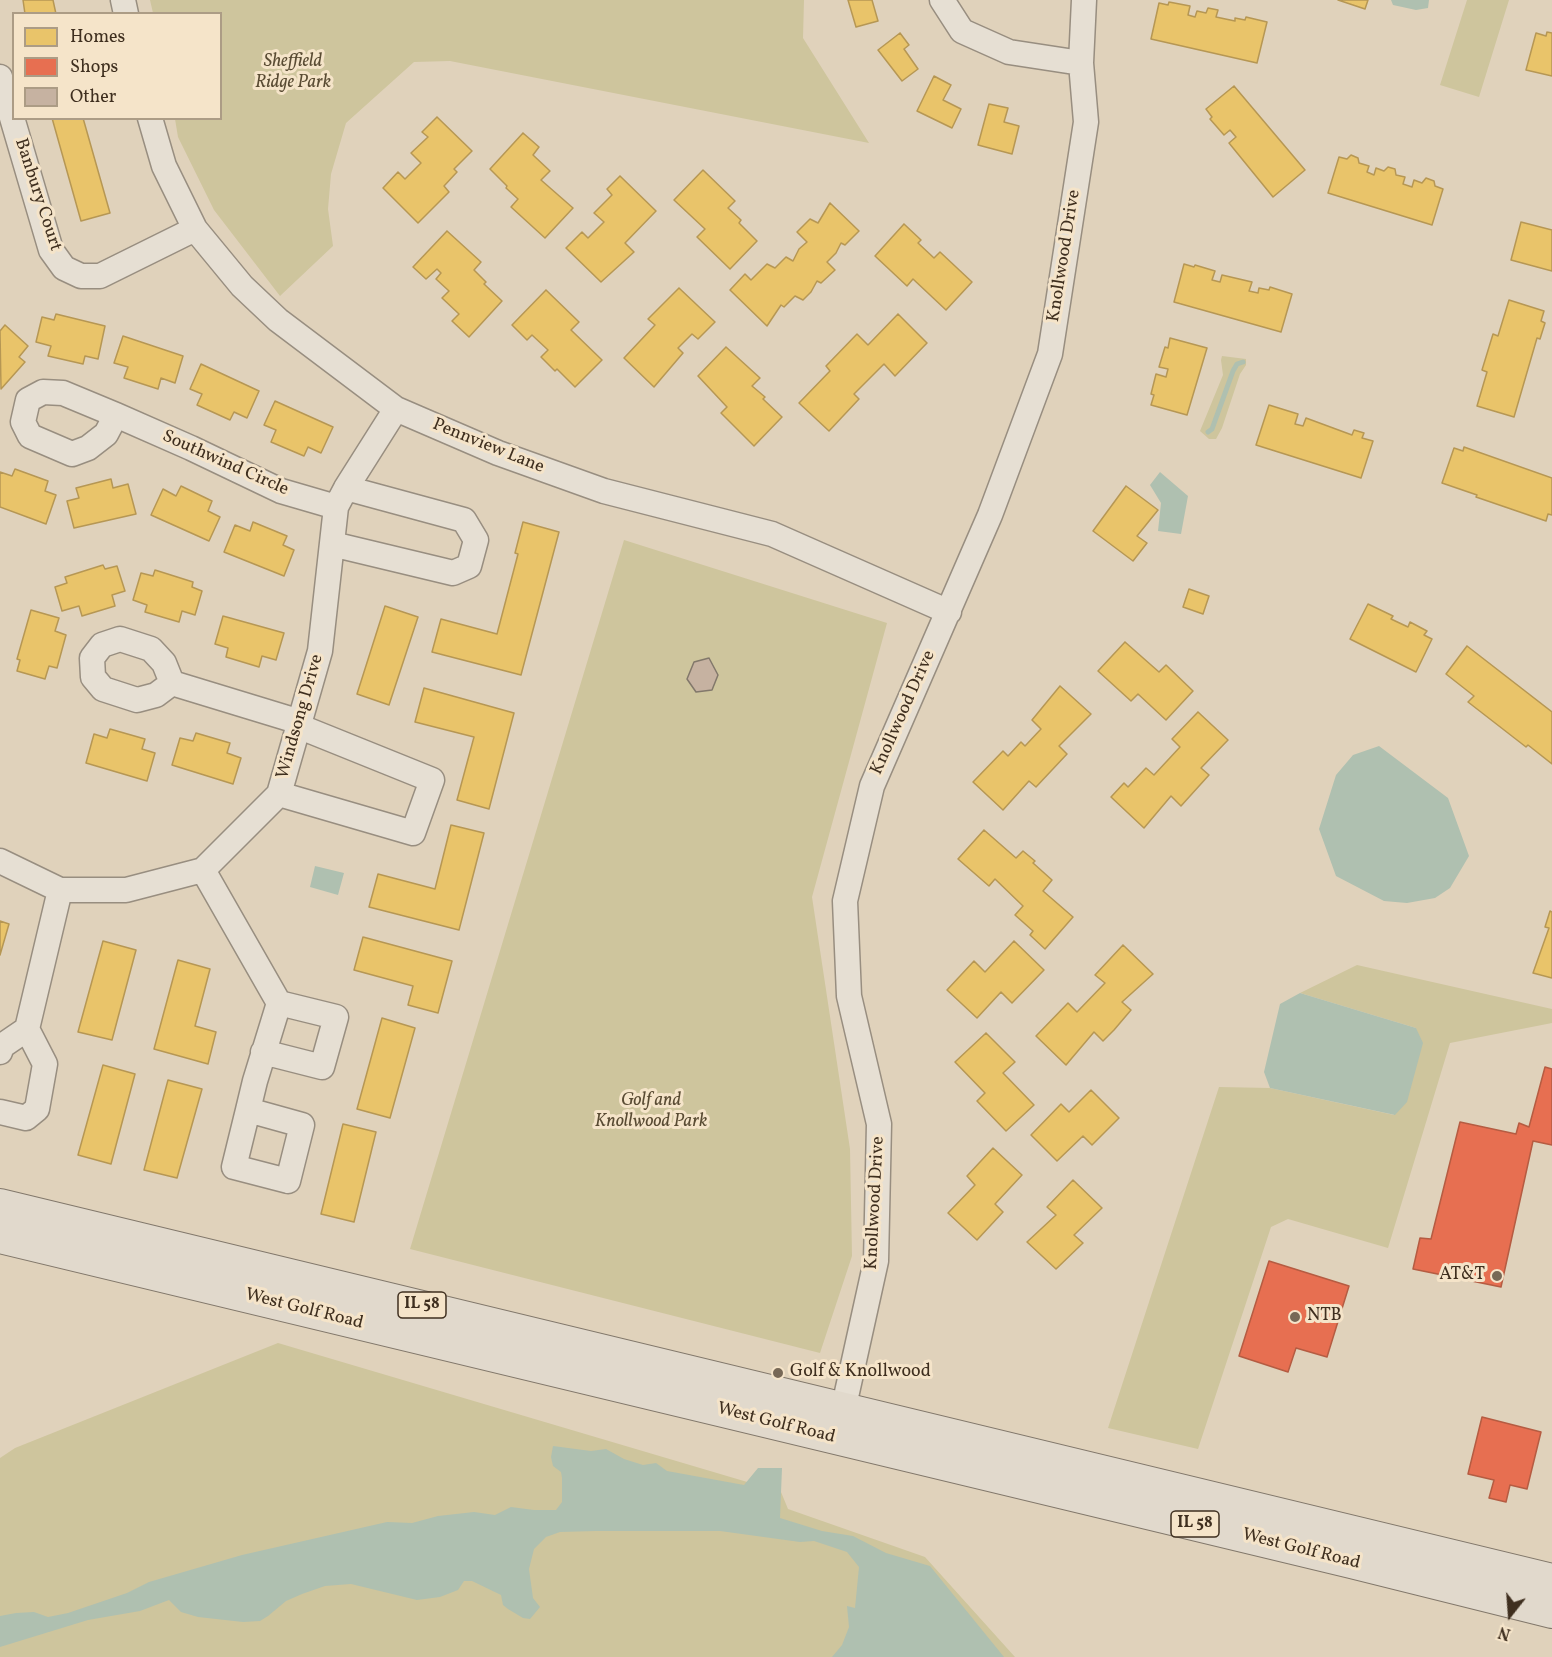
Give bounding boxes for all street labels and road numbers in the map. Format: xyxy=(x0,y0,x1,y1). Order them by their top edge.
street label: Banbury Court xyxy=(9,136,65,254)
street label: Knollwood Drive xyxy=(1044,188,1086,324)
street label: Pennview Lane xyxy=(429,415,547,479)
street label: Southwind Circle xyxy=(158,426,292,502)
street label: Knollwood Drive xyxy=(867,648,941,778)
street label: Windsong Drive xyxy=(273,652,329,782)
street label: Knollwood Drive xyxy=(862,1136,890,1270)
street label: West Golf Road xyxy=(243,1285,365,1335)
road number: IL 58 xyxy=(398,1292,446,1318)
street label: West Golf Road xyxy=(715,1399,837,1449)
road number: IL 58 xyxy=(1171,1511,1219,1537)
street label: West Golf Road xyxy=(1240,1525,1362,1575)

